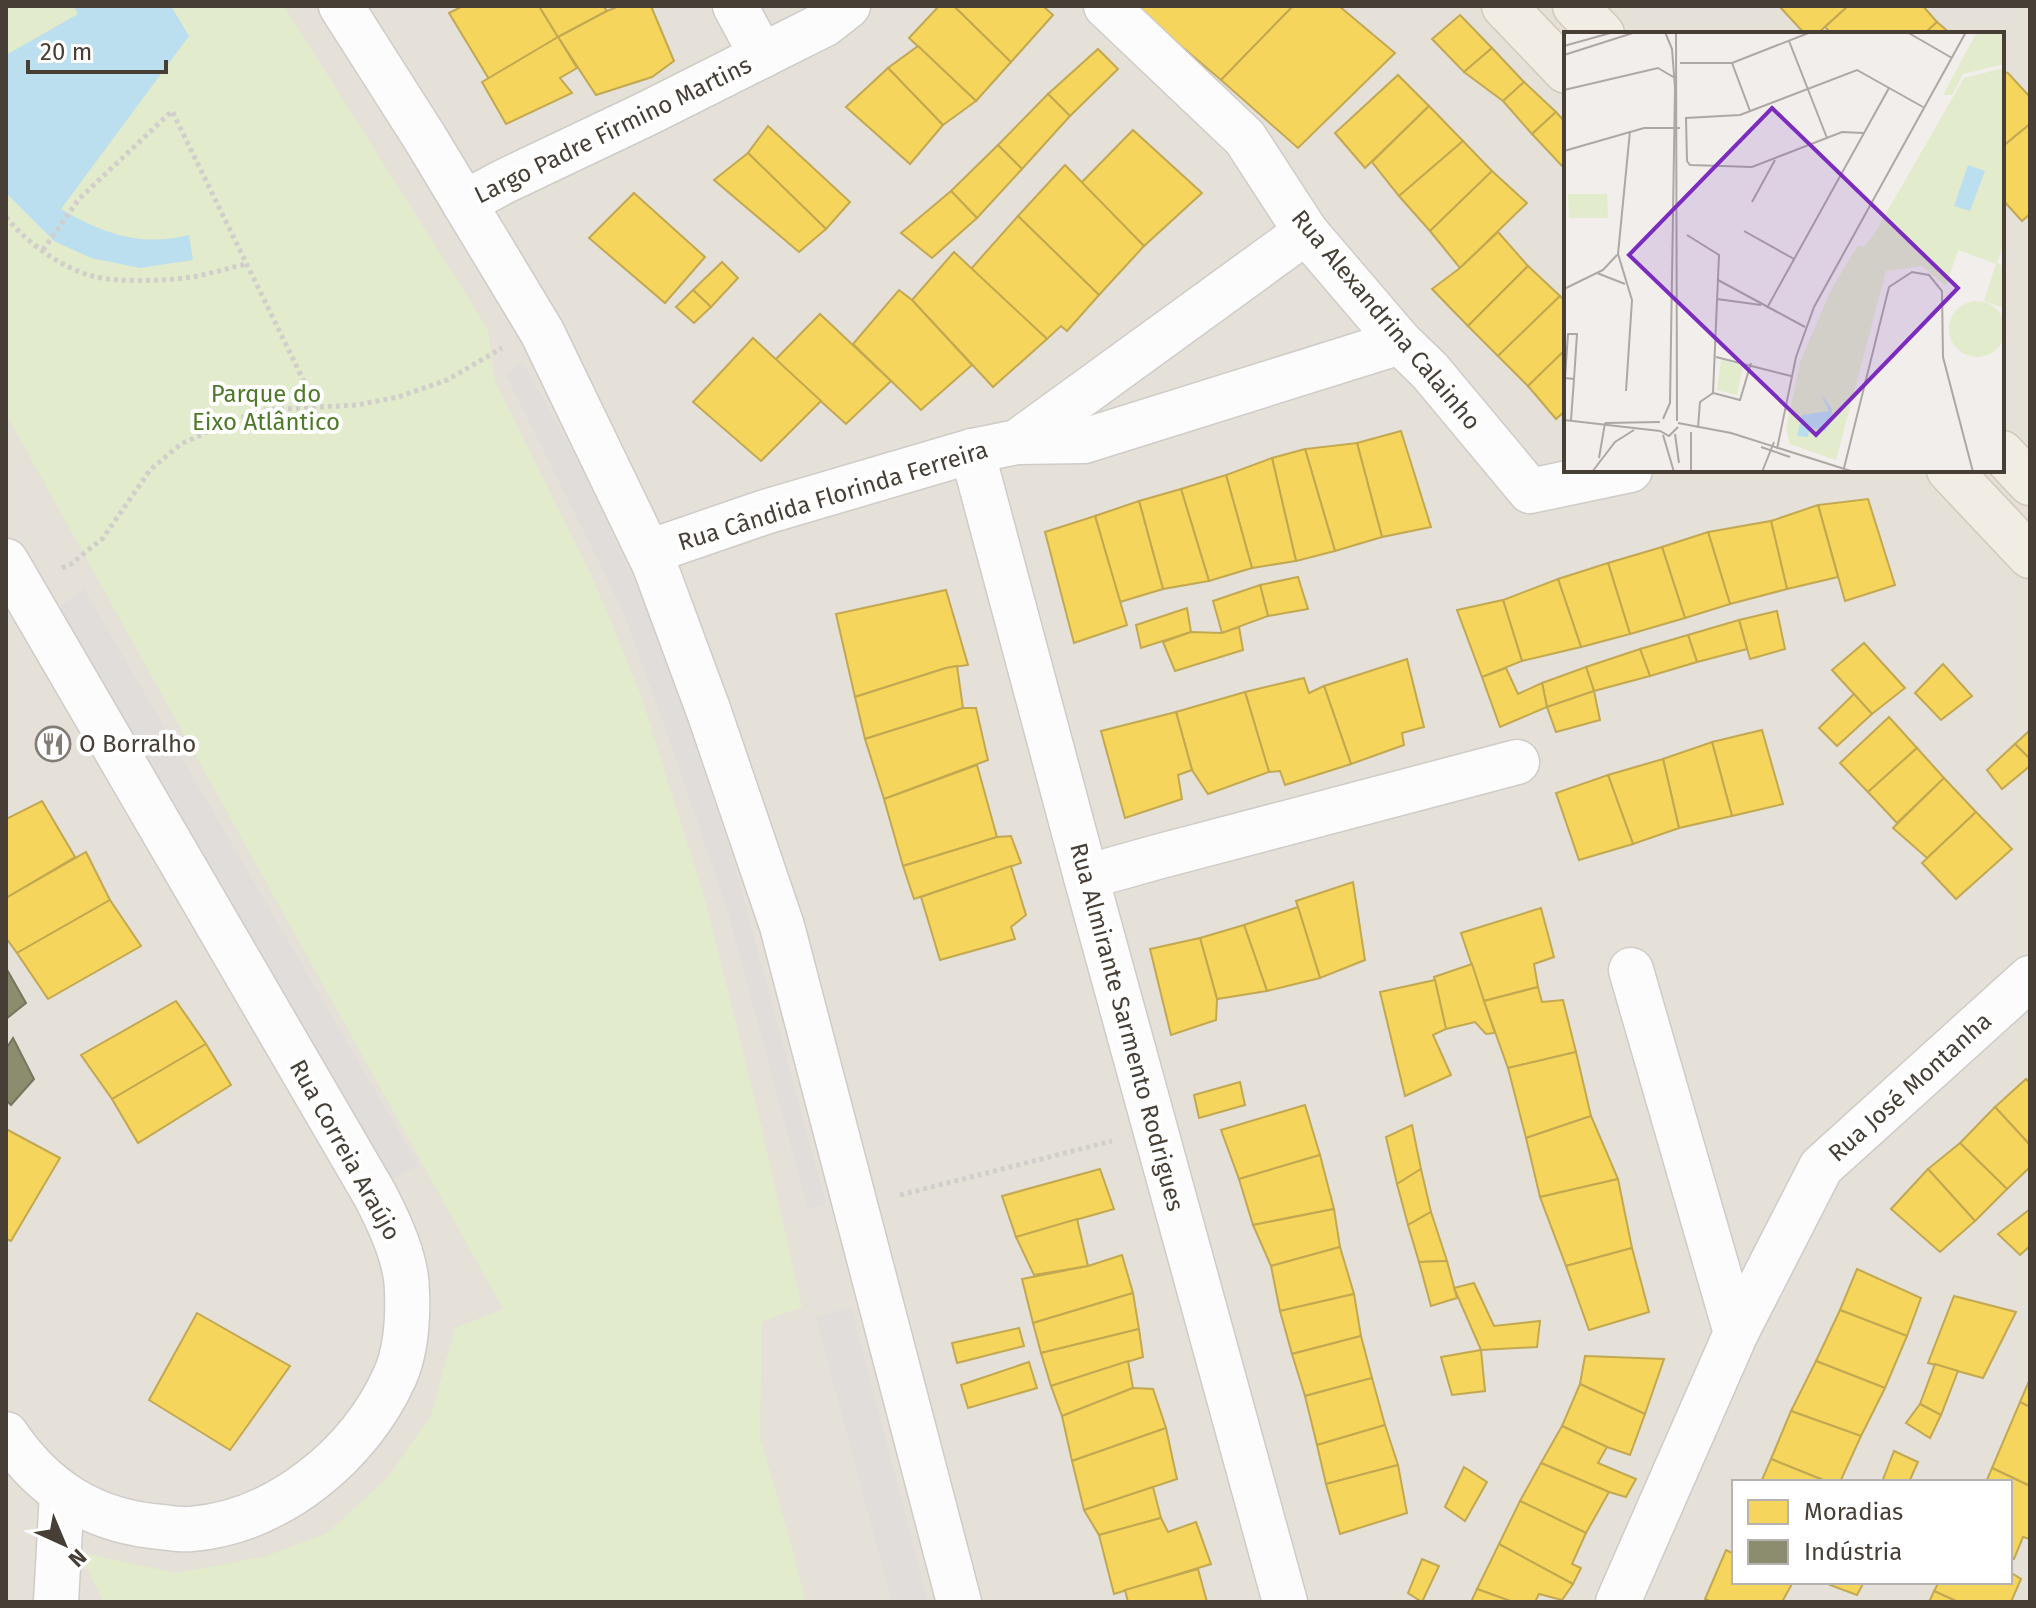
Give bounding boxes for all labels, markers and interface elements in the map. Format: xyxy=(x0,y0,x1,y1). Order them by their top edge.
scale bar xyxy=(28,24,166,74)
inset map xyxy=(1564,32,2004,472)
text: 20 m xyxy=(40,38,92,66)
street label: Largo Padre Firmino Martins xyxy=(470,51,756,209)
street label: Rua Alexandrina Calainho xyxy=(1286,204,1486,436)
park label: Parque do Eixo Atlântico xyxy=(192,380,340,436)
street label: Rua Cândida Florinda Ferreira xyxy=(675,435,991,557)
restaurant icon: O Borralho xyxy=(34,725,72,763)
place label: O Borralho xyxy=(79,730,196,758)
street label: Rua Almirante Sarmento Rodrigues xyxy=(1064,840,1190,1214)
street label: Rua José Montanha xyxy=(1823,1007,1997,1167)
street label: Rua Correia Araújo xyxy=(284,1055,406,1245)
legend xyxy=(1732,1480,2012,1584)
text: Moradias xyxy=(1804,1498,1903,1526)
north arrow xyxy=(24,1504,104,1584)
text: Indústria xyxy=(1804,1538,1902,1566)
text: N xyxy=(63,1543,92,1573)

